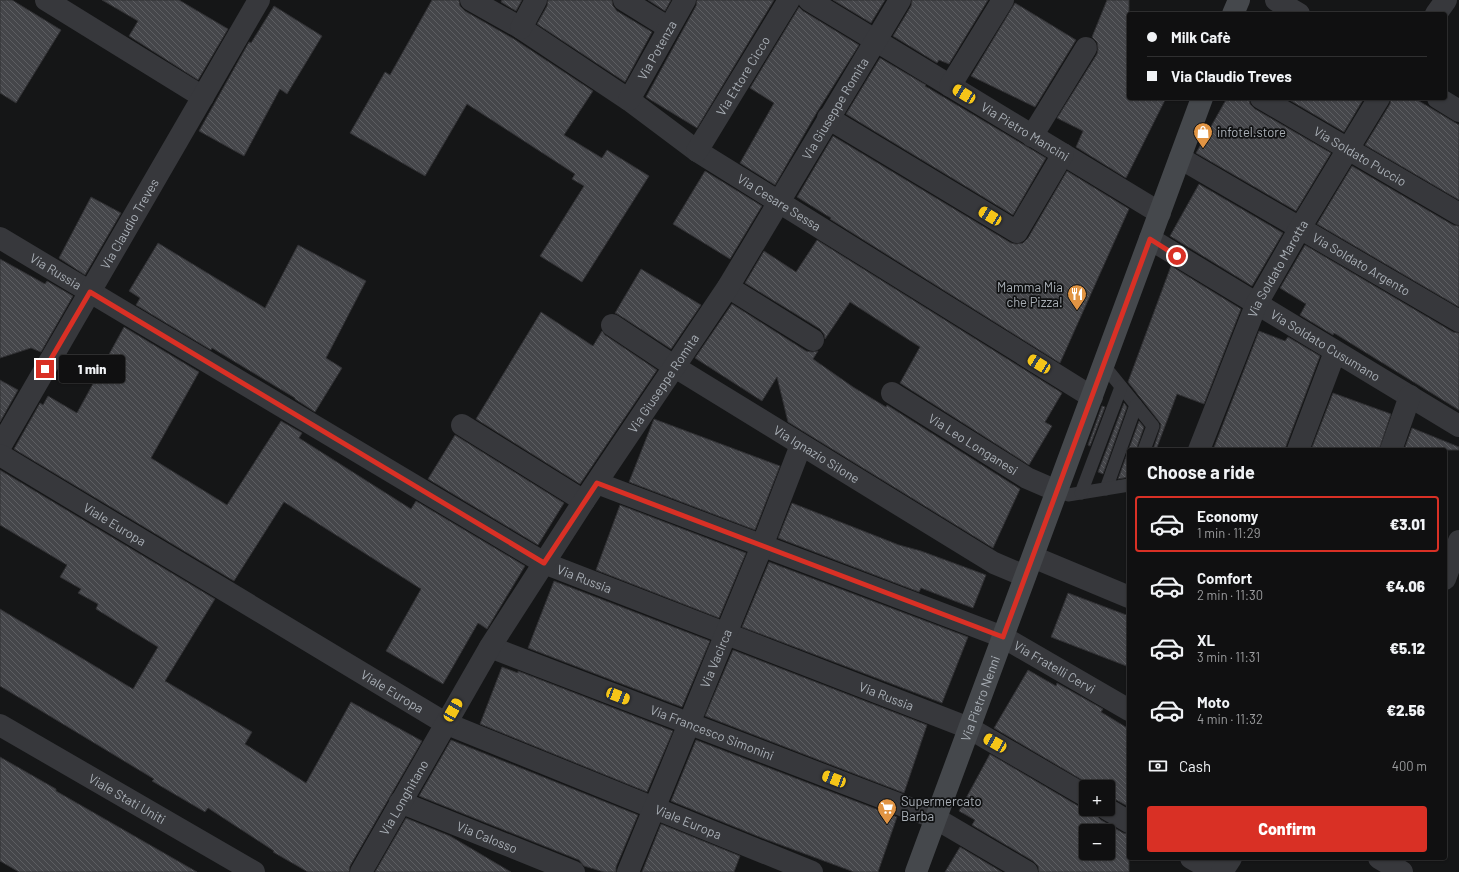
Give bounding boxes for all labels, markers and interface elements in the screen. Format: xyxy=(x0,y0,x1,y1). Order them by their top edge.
street label: Via Potenza xyxy=(634,18,680,83)
text: Milk Cafè xyxy=(1171,28,1231,46)
street label: Via Ettore Cicco xyxy=(712,33,773,119)
street label: Via Giuseppe Romita xyxy=(798,55,872,162)
text: Via Claudio Treves xyxy=(1171,67,1292,85)
car xyxy=(951,83,977,105)
street label: Via Pietro Mancini xyxy=(978,98,1072,164)
shop icon: infotel.store xyxy=(1192,121,1214,149)
street label: Via Soldato Puccio xyxy=(1311,123,1409,189)
place label: infotel.store xyxy=(1217,124,1286,140)
street label: Via Cesare Sessa xyxy=(734,170,824,234)
street label: Via Claudio Treves xyxy=(97,176,162,272)
car xyxy=(977,205,1003,227)
street label: Via Soldato Marotta xyxy=(1244,217,1311,320)
street label: Via Soldato Argento xyxy=(1309,229,1413,299)
route start xyxy=(1168,247,1186,265)
street label: Via Russia xyxy=(27,250,85,293)
place label: Mamma Mia che Pizza! xyxy=(997,279,1063,310)
restaurant icon: Mamma Mia che Pizza! xyxy=(1066,283,1088,311)
street label: Via Soldato Cusumano xyxy=(1268,306,1383,384)
street label: Via Giuseppe Romita xyxy=(624,331,702,436)
car xyxy=(1026,353,1052,375)
callout: 1 min xyxy=(59,355,125,383)
route end xyxy=(36,360,54,378)
text: 1 min xyxy=(78,361,106,377)
street label: Via Leo Longanesi xyxy=(926,410,1021,478)
street label: Via Ignazio Silone xyxy=(771,422,863,487)
text: Choose a ride xyxy=(1147,461,1255,483)
street label: Viale Europa xyxy=(80,499,149,549)
icon: car xyxy=(1149,506,1185,542)
text: Economy xyxy=(1197,507,1258,525)
text: €3.01 xyxy=(1390,515,1425,533)
text: 1 min · 11:29 xyxy=(1197,525,1260,541)
street label: Via Russia xyxy=(555,561,614,597)
icon: car xyxy=(1149,568,1185,604)
text: Comfort xyxy=(1197,569,1252,587)
text: €4.06 xyxy=(1386,577,1425,595)
text: 2 min · 11:30 xyxy=(1197,587,1263,603)
street label: Via Vacirca xyxy=(697,627,735,690)
icon: car xyxy=(1149,630,1185,666)
text: XL xyxy=(1197,631,1215,649)
street label: Via Fratelli Cervi xyxy=(1011,637,1098,697)
text: €5.12 xyxy=(1389,639,1425,657)
text: 3 min · 11:31 xyxy=(1197,649,1260,665)
street label: Via Pietro Nenni xyxy=(957,653,1003,744)
street label: Viale Europa xyxy=(358,666,427,716)
street label: Via Russia xyxy=(857,678,916,714)
car xyxy=(605,686,631,706)
icon: car xyxy=(1149,692,1185,728)
text: Moto xyxy=(1197,693,1230,711)
car xyxy=(442,697,464,723)
street label: Via Francesco Simonini xyxy=(648,701,776,763)
text: €2.56 xyxy=(1387,701,1425,719)
text: 4 min · 11:32 xyxy=(1197,711,1263,727)
car xyxy=(982,732,1008,754)
icon: cash xyxy=(1147,755,1169,777)
street label: Via Longhitano xyxy=(376,757,432,838)
text: Cash xyxy=(1179,757,1211,775)
text: 400 m xyxy=(1392,758,1427,774)
car xyxy=(821,769,847,789)
street label: Viale Stati Uniti xyxy=(86,770,169,827)
map controls xyxy=(1079,780,1115,860)
button: + xyxy=(1079,780,1115,816)
place label: Supermercato Barba xyxy=(901,793,982,824)
supermarket icon: Supermercato Barba xyxy=(876,797,898,825)
street label: Viale Europa xyxy=(653,801,724,842)
button: Confirm xyxy=(1147,806,1427,852)
street label: Via Calosso xyxy=(454,818,520,856)
button: − xyxy=(1079,824,1115,860)

